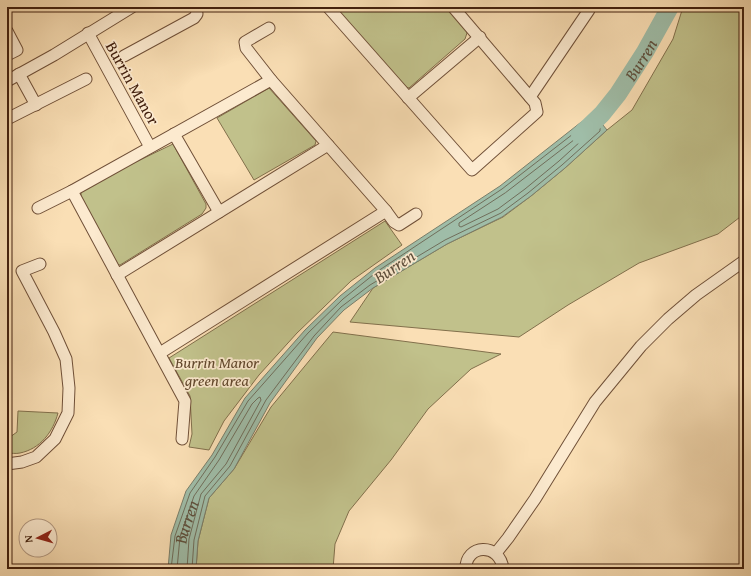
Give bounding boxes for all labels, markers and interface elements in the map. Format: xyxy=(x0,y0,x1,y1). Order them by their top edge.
water label: Burren xyxy=(617,34,663,86)
street label: Burrin Manor xyxy=(100,37,166,130)
water label: Burren xyxy=(368,243,420,290)
park label: Burrin Manor green area xyxy=(174,350,260,392)
water label: Burren xyxy=(167,496,204,546)
north arrow xyxy=(18,518,58,558)
text: N xyxy=(20,534,36,544)

